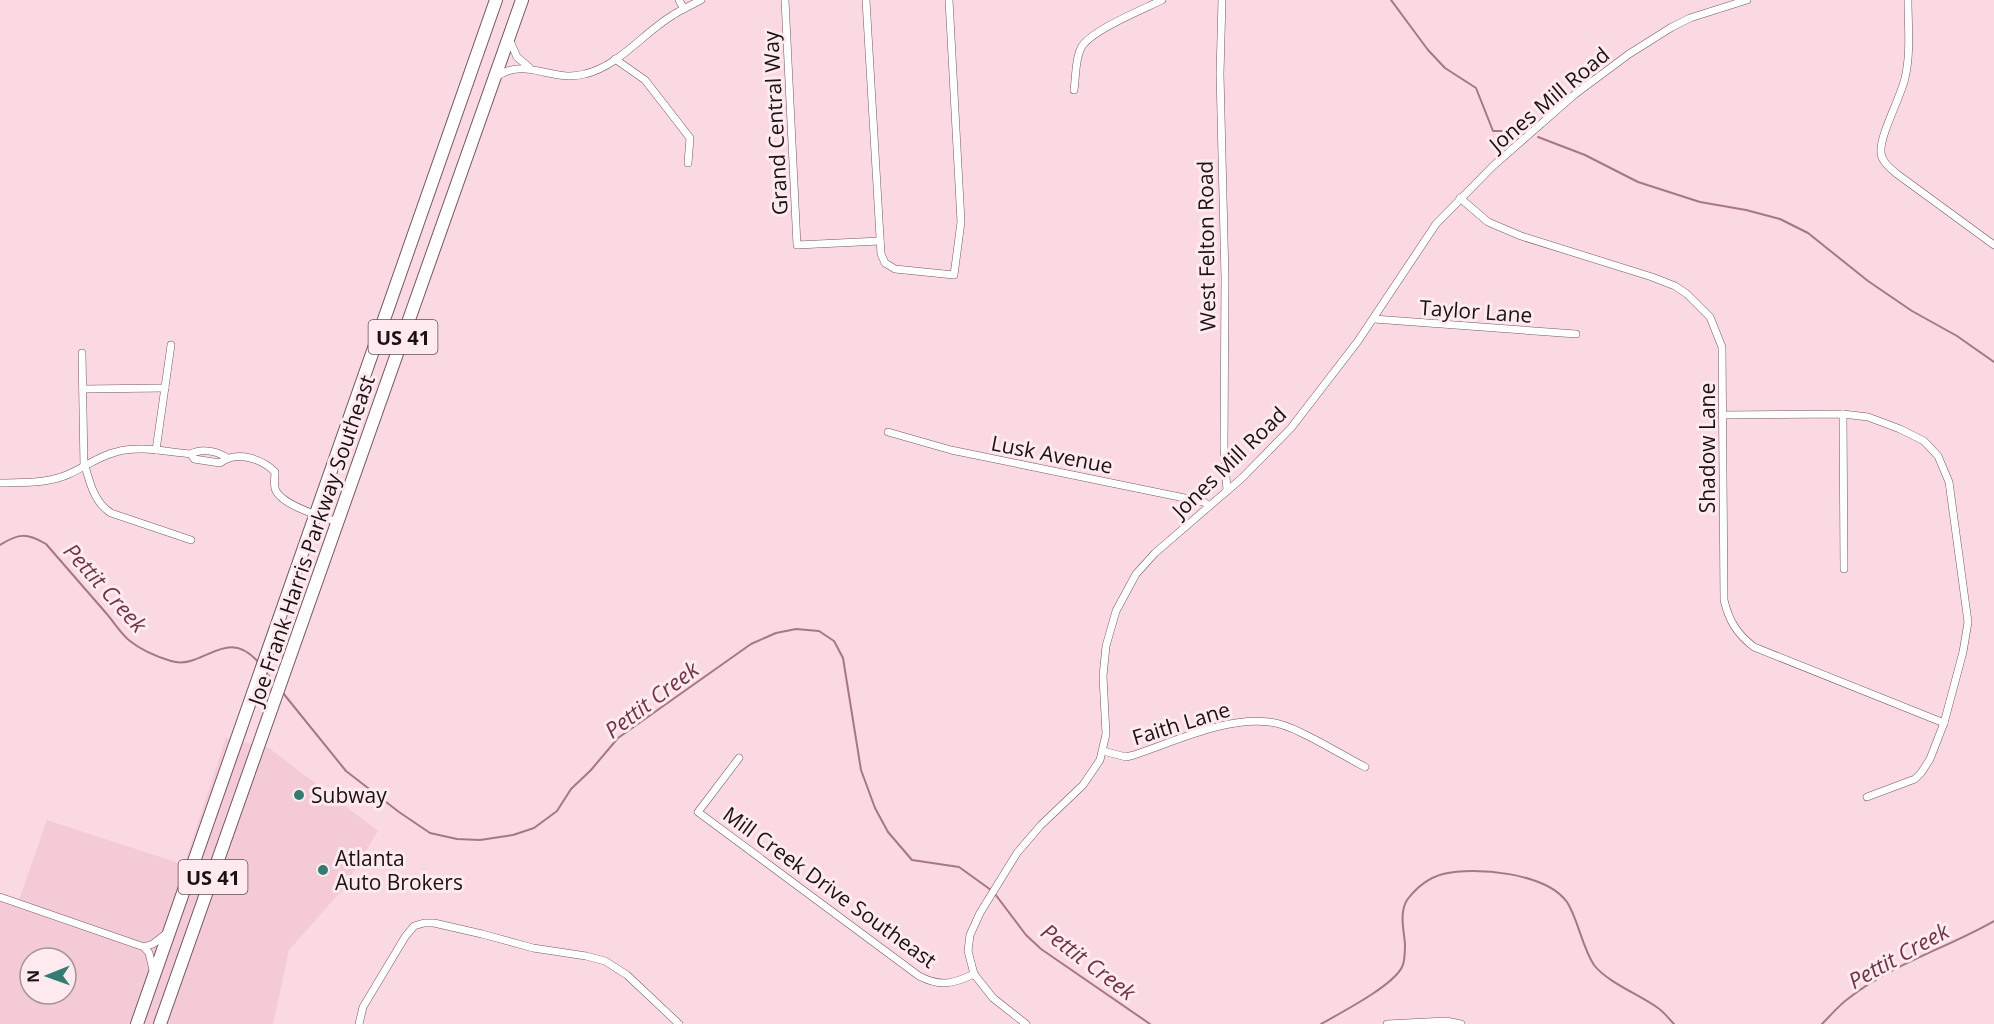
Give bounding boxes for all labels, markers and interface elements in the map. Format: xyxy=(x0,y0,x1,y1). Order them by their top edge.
street label: Grand Central Way xyxy=(756,30,794,216)
street label: Jones Mill Road xyxy=(1481,40,1615,159)
street label: West Felton Road xyxy=(1191,160,1221,332)
street label: Taylor Lane xyxy=(1419,293,1533,329)
road number: US 41 xyxy=(368,320,438,354)
street label: Joe Frank Harris Parkway Southeast xyxy=(241,371,381,711)
street label: Shadow Lane xyxy=(1693,383,1721,513)
street label: Jones Mill Road xyxy=(1164,400,1292,525)
street label: Lusk Avenue xyxy=(989,428,1115,480)
water label: Pettit Creek xyxy=(58,536,155,639)
water label: Pettit Creek xyxy=(598,653,705,744)
street label: Faith Lane xyxy=(1129,695,1233,751)
place label: Subway xyxy=(311,781,387,809)
marker: Subway xyxy=(292,788,306,802)
street label: Mill Creek Drive Southeast xyxy=(718,800,942,974)
place label: Atlanta Auto Brokers xyxy=(335,844,463,896)
road number: US 41 xyxy=(178,860,248,894)
marker: Atlanta Auto Brokers xyxy=(316,863,330,877)
water label: Pettit Creek xyxy=(1842,914,1955,995)
water label: Pettit Creek xyxy=(1036,916,1143,1007)
north arrow xyxy=(18,946,78,1006)
text: N xyxy=(22,970,44,983)

